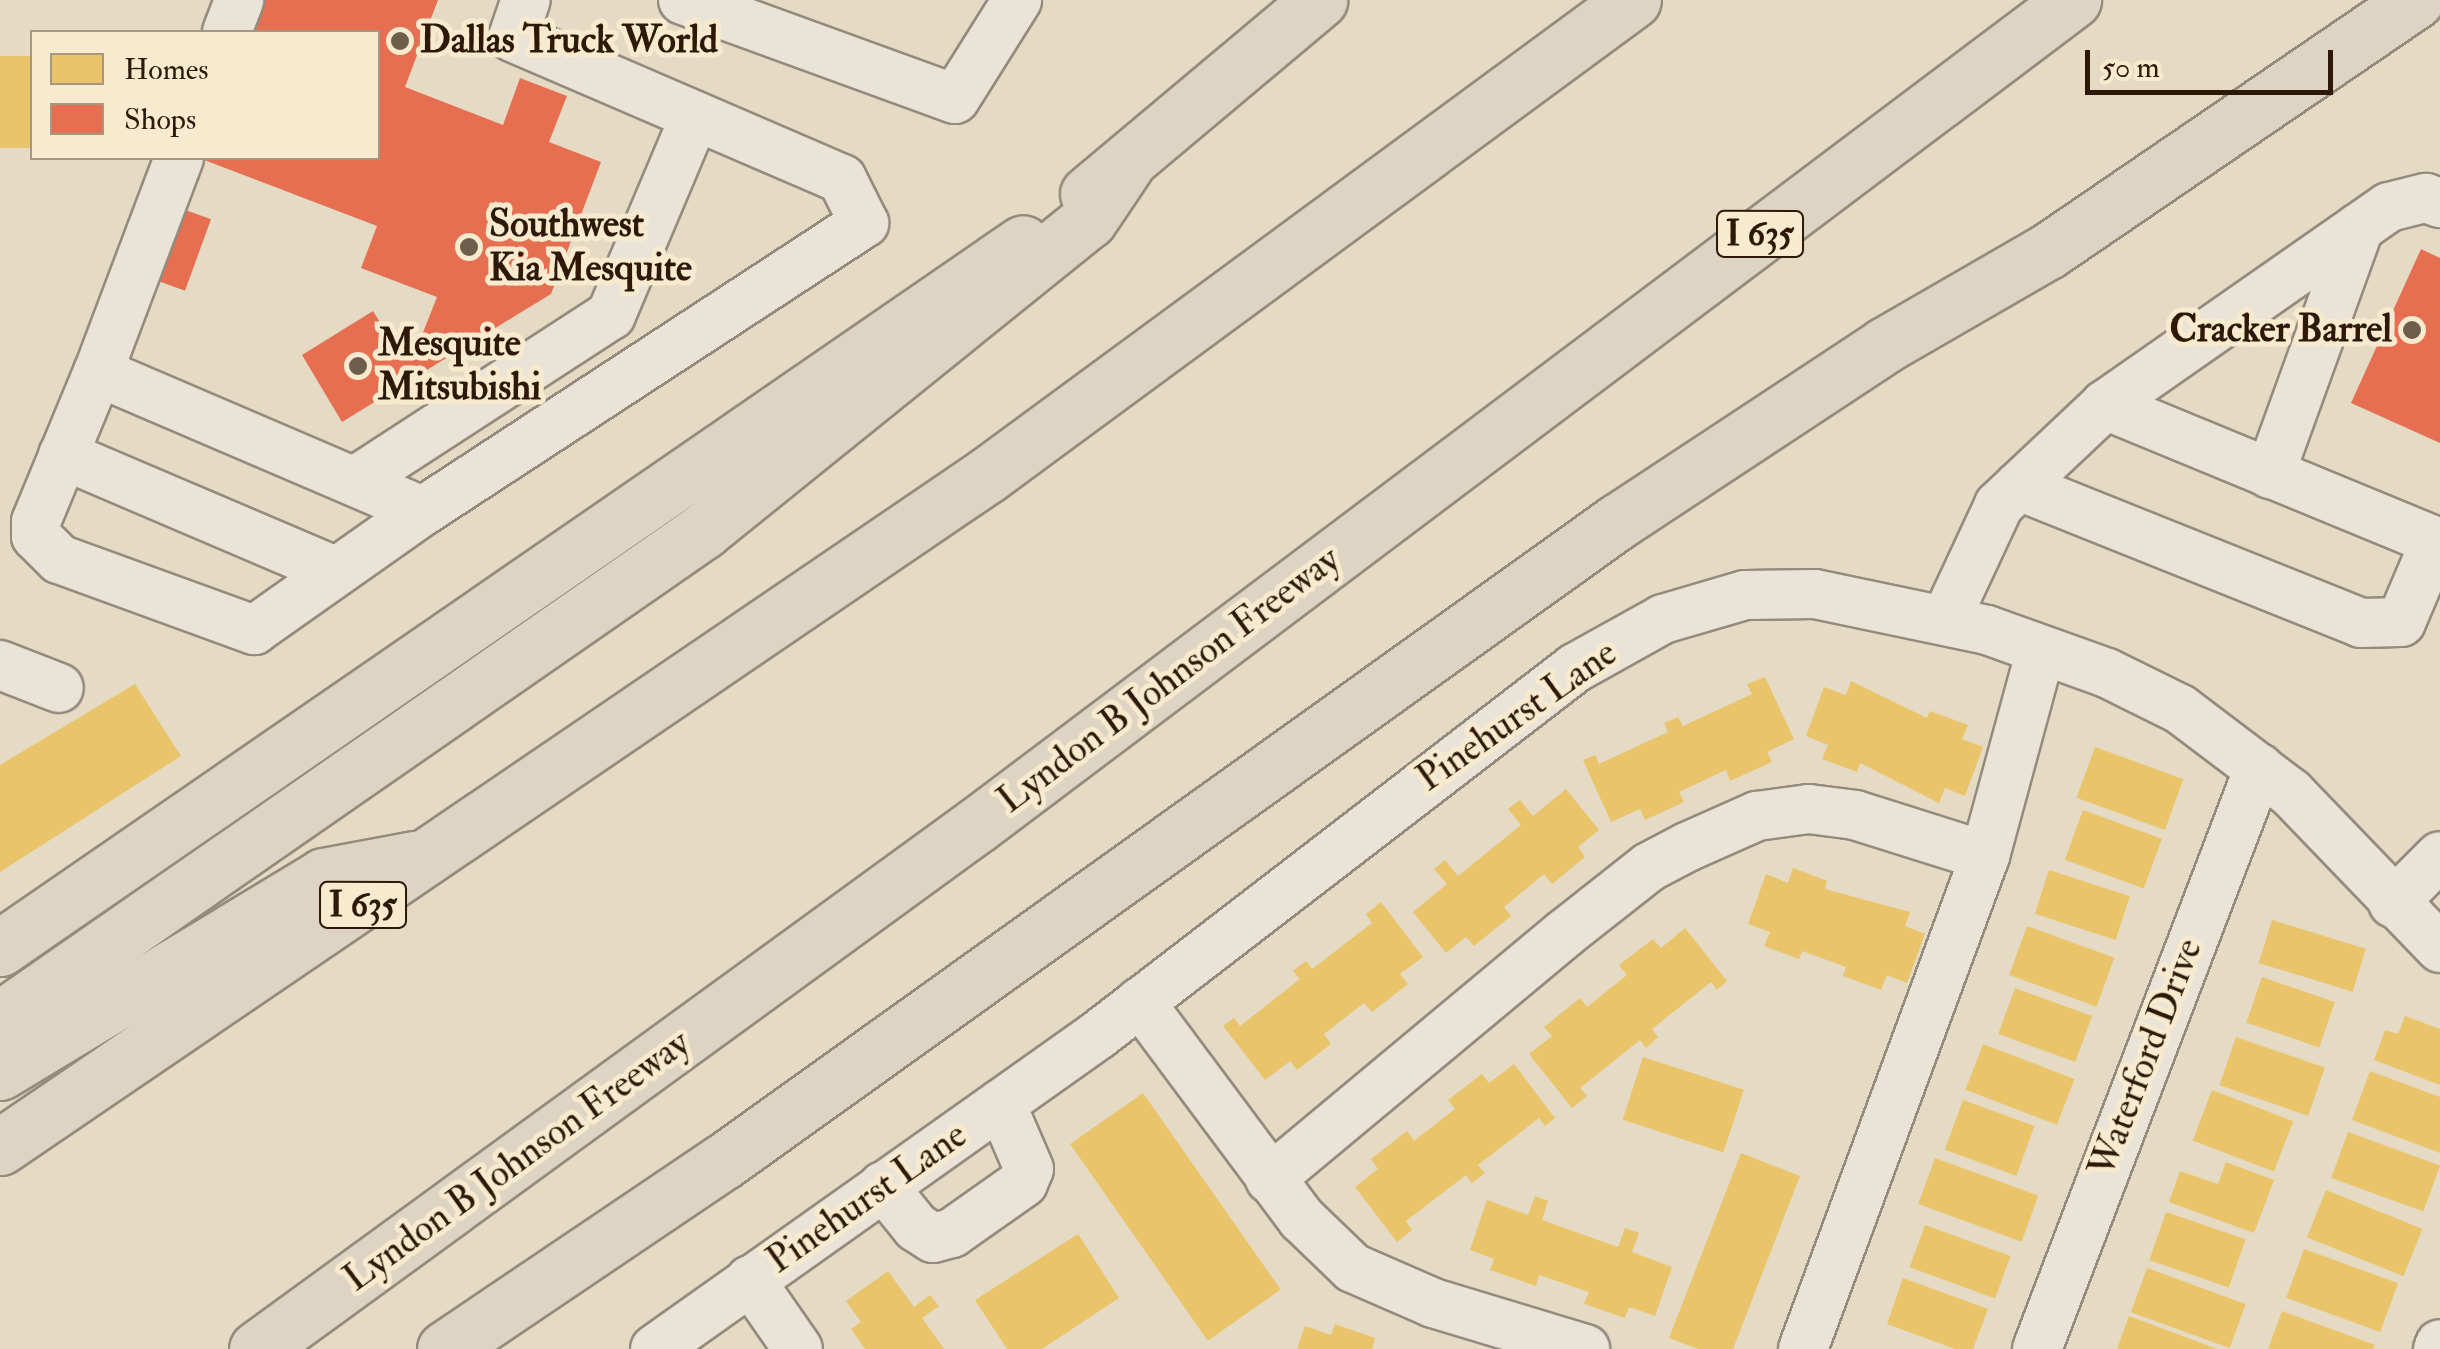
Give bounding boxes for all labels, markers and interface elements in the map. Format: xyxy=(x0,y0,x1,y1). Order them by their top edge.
place label: Dallas Truck World xyxy=(420,18,718,64)
legend xyxy=(30,30,380,160)
marker: Dallas Truck World xyxy=(389,30,411,52)
scale bar xyxy=(2090,30,2338,92)
text: 50 m xyxy=(2102,49,2160,86)
text: Homes xyxy=(124,51,209,88)
text: Shops xyxy=(124,101,196,138)
place label: Southwest Kia Mesquite xyxy=(489,202,692,292)
road number: I 635 xyxy=(1715,204,1805,264)
marker: Southwest Kia Mesquite xyxy=(458,236,480,258)
place label: Cracker Barrel xyxy=(2169,307,2392,353)
marker: Cracker Barrel xyxy=(2401,319,2423,341)
place label: Mesquite Mitsubishi xyxy=(378,321,541,410)
marker: Mesquite Mitsubishi xyxy=(347,355,369,377)
street label: Lyndon B Johnson Freeway xyxy=(989,537,1349,823)
street label: Pinehurst Lane xyxy=(1408,630,1626,802)
road number: I 635 xyxy=(318,875,408,935)
street label: Waterford Drive xyxy=(2080,933,2212,1183)
street label: Lyndon B Johnson Freeway xyxy=(335,1020,699,1302)
street label: Pinehurst Lane xyxy=(758,1112,976,1284)

